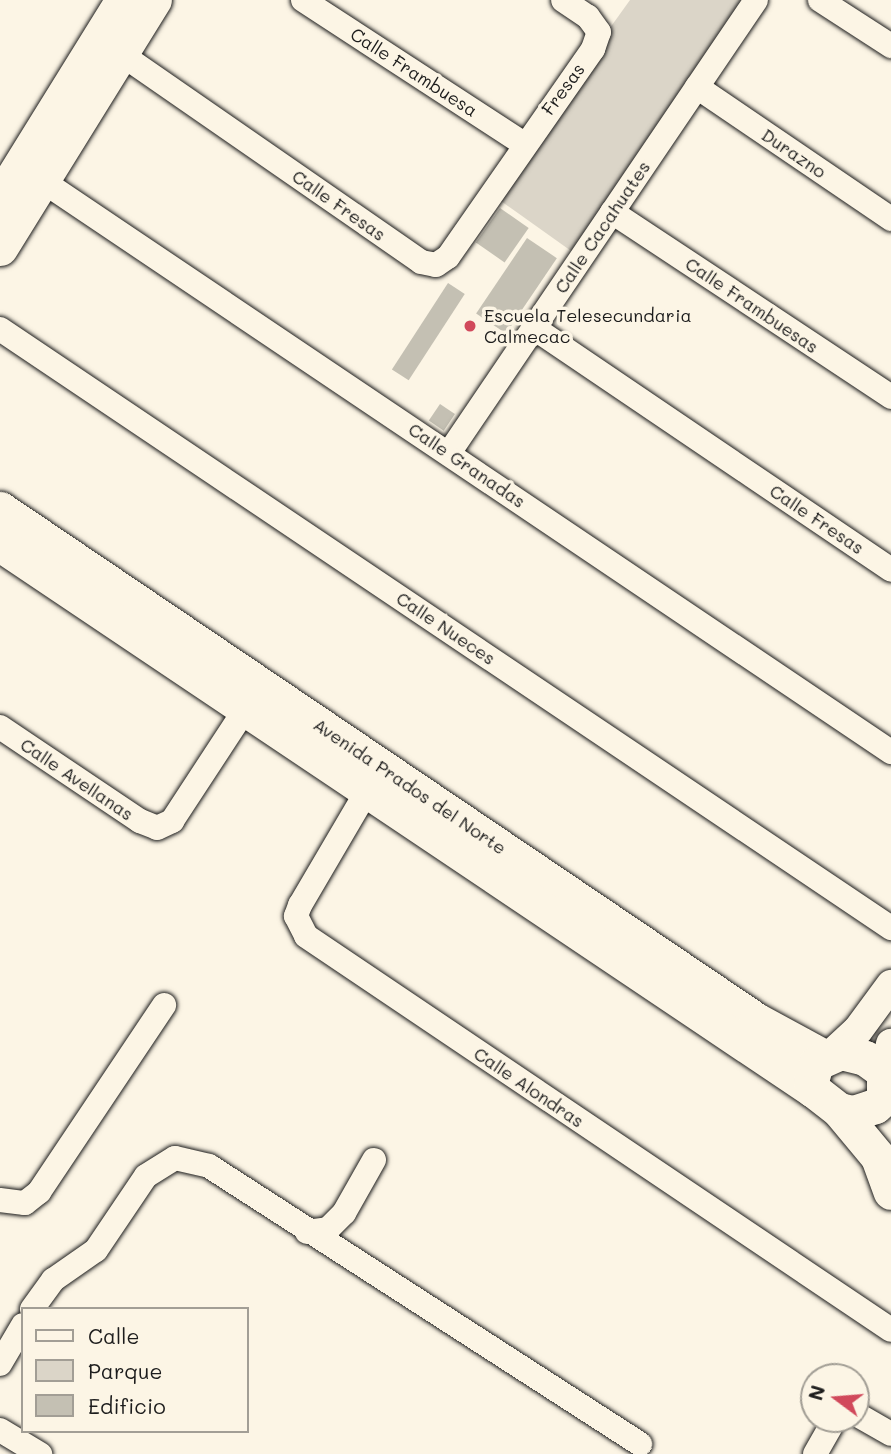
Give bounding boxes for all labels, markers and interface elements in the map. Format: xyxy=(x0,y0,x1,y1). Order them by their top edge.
street label: Calle Frambuesa xyxy=(346,23,482,121)
street label: Fresas xyxy=(537,59,589,119)
street label: Durazno xyxy=(758,124,830,182)
street label: Calle Cacahuates xyxy=(550,157,654,297)
street label: Calle Fresas xyxy=(288,165,390,245)
street label: Calle Frambuesas xyxy=(681,252,823,358)
place label: Escuela Telesecundaria Calmecac xyxy=(484,305,692,348)
marker: Escuela Telesecundaria Calmecac xyxy=(462,318,478,334)
street label: Calle Granadas xyxy=(405,418,529,512)
street label: Calle Fresas xyxy=(766,480,868,558)
street label: Calle Nueces xyxy=(392,587,500,669)
street label: Avenida Prados del Norte xyxy=(309,713,511,859)
street label: Calle Avellanas xyxy=(16,733,138,825)
street label: Calle Alondras xyxy=(470,1042,588,1132)
legend xyxy=(21,1307,248,1433)
text: Calle xyxy=(88,1322,140,1349)
text: Parque xyxy=(88,1357,162,1384)
north arrow xyxy=(800,1363,870,1433)
text: N xyxy=(802,1382,830,1403)
text: Edificio xyxy=(88,1392,166,1419)

